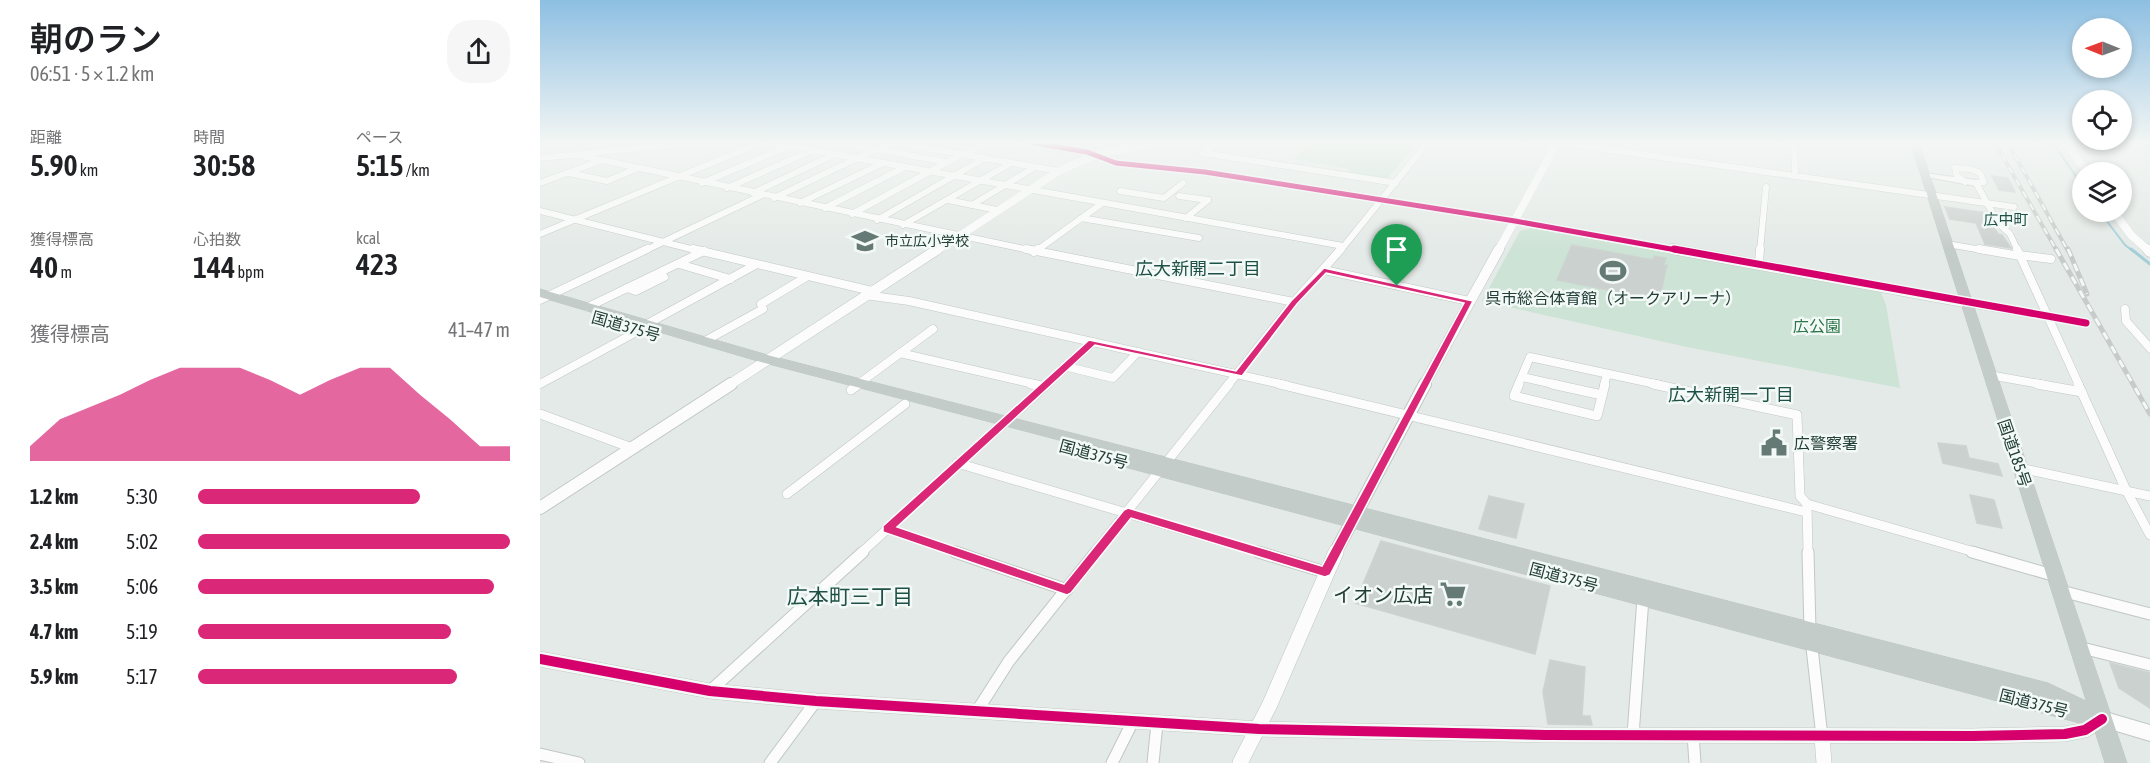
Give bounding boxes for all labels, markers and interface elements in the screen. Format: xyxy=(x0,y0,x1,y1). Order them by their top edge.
north arrow xyxy=(2072,18,2132,78)
map controls xyxy=(2072,18,2132,222)
text: 朝のラン xyxy=(30,20,162,58)
button: share xyxy=(447,20,510,83)
text: 06:51 · 5 × 1.2 km xyxy=(30,62,155,85)
button: locate xyxy=(2072,90,2132,150)
text: 距離 xyxy=(30,128,62,146)
text: 時間 xyxy=(193,128,225,146)
text: ペース xyxy=(356,128,403,146)
text: 5.90 xyxy=(30,148,78,182)
text: 30:58 xyxy=(193,148,255,182)
text: 5:15 xyxy=(356,148,404,182)
text: km xyxy=(78,161,98,179)
text: /km xyxy=(404,161,430,179)
button: layers xyxy=(2072,162,2132,222)
district label: 広中町 xyxy=(1983,211,2029,228)
pin xyxy=(1371,224,1422,286)
school or university icon: 市立広小学校 xyxy=(850,226,880,256)
text: kcal xyxy=(356,229,380,247)
text: 獲得標高 xyxy=(30,230,94,248)
text: 心拍数 xyxy=(193,230,241,248)
place label: 市立広小学校 xyxy=(885,233,969,249)
icon: arrive xyxy=(1380,233,1413,266)
text: 423 xyxy=(356,247,398,281)
text: 40 xyxy=(30,250,58,284)
text: 144 xyxy=(193,250,235,284)
sports icon: 呉市総合体育館（オークアリーナ） xyxy=(1598,256,1628,286)
district label: 広大新開二丁目 xyxy=(1135,258,1261,279)
text: m xyxy=(58,263,72,281)
text: bpm xyxy=(235,263,264,281)
place label: 呉市総合体育館（オークアリーナ） xyxy=(1485,289,1741,307)
street label: 国道375号 xyxy=(590,308,662,344)
park label: 広公園 xyxy=(1793,317,1841,335)
text: 41–47 m xyxy=(448,318,510,341)
text: 獲得標高 xyxy=(30,322,110,345)
district label: 広大新開一丁目 xyxy=(1668,384,1794,405)
street label: 国道185号 xyxy=(1995,417,2035,489)
public building icon: 広警察署 xyxy=(1759,428,1789,458)
place label: 広警察署 xyxy=(1794,434,1858,452)
street label: 国道375号 xyxy=(1058,436,1130,472)
text: 1.2 km xyxy=(30,485,78,508)
text: 5:30 xyxy=(126,485,158,508)
text: 2.4 km xyxy=(30,530,78,553)
text: 5:02 xyxy=(126,530,158,553)
street label: 国道375号 xyxy=(1528,559,1600,595)
text: 3.5 km xyxy=(30,575,78,598)
text: 5:06 xyxy=(126,575,158,598)
supermarket icon: イオン広店 xyxy=(1438,579,1468,609)
place label: イオン広店 xyxy=(1333,583,1433,606)
district label: 広本町三丁目 xyxy=(787,584,913,608)
text: 4.7 km xyxy=(30,620,78,643)
text: 5:19 xyxy=(126,620,158,643)
text: 5.9 km xyxy=(30,665,78,688)
text: 5:17 xyxy=(126,665,158,688)
street label: 国道375号 xyxy=(1998,686,2070,720)

